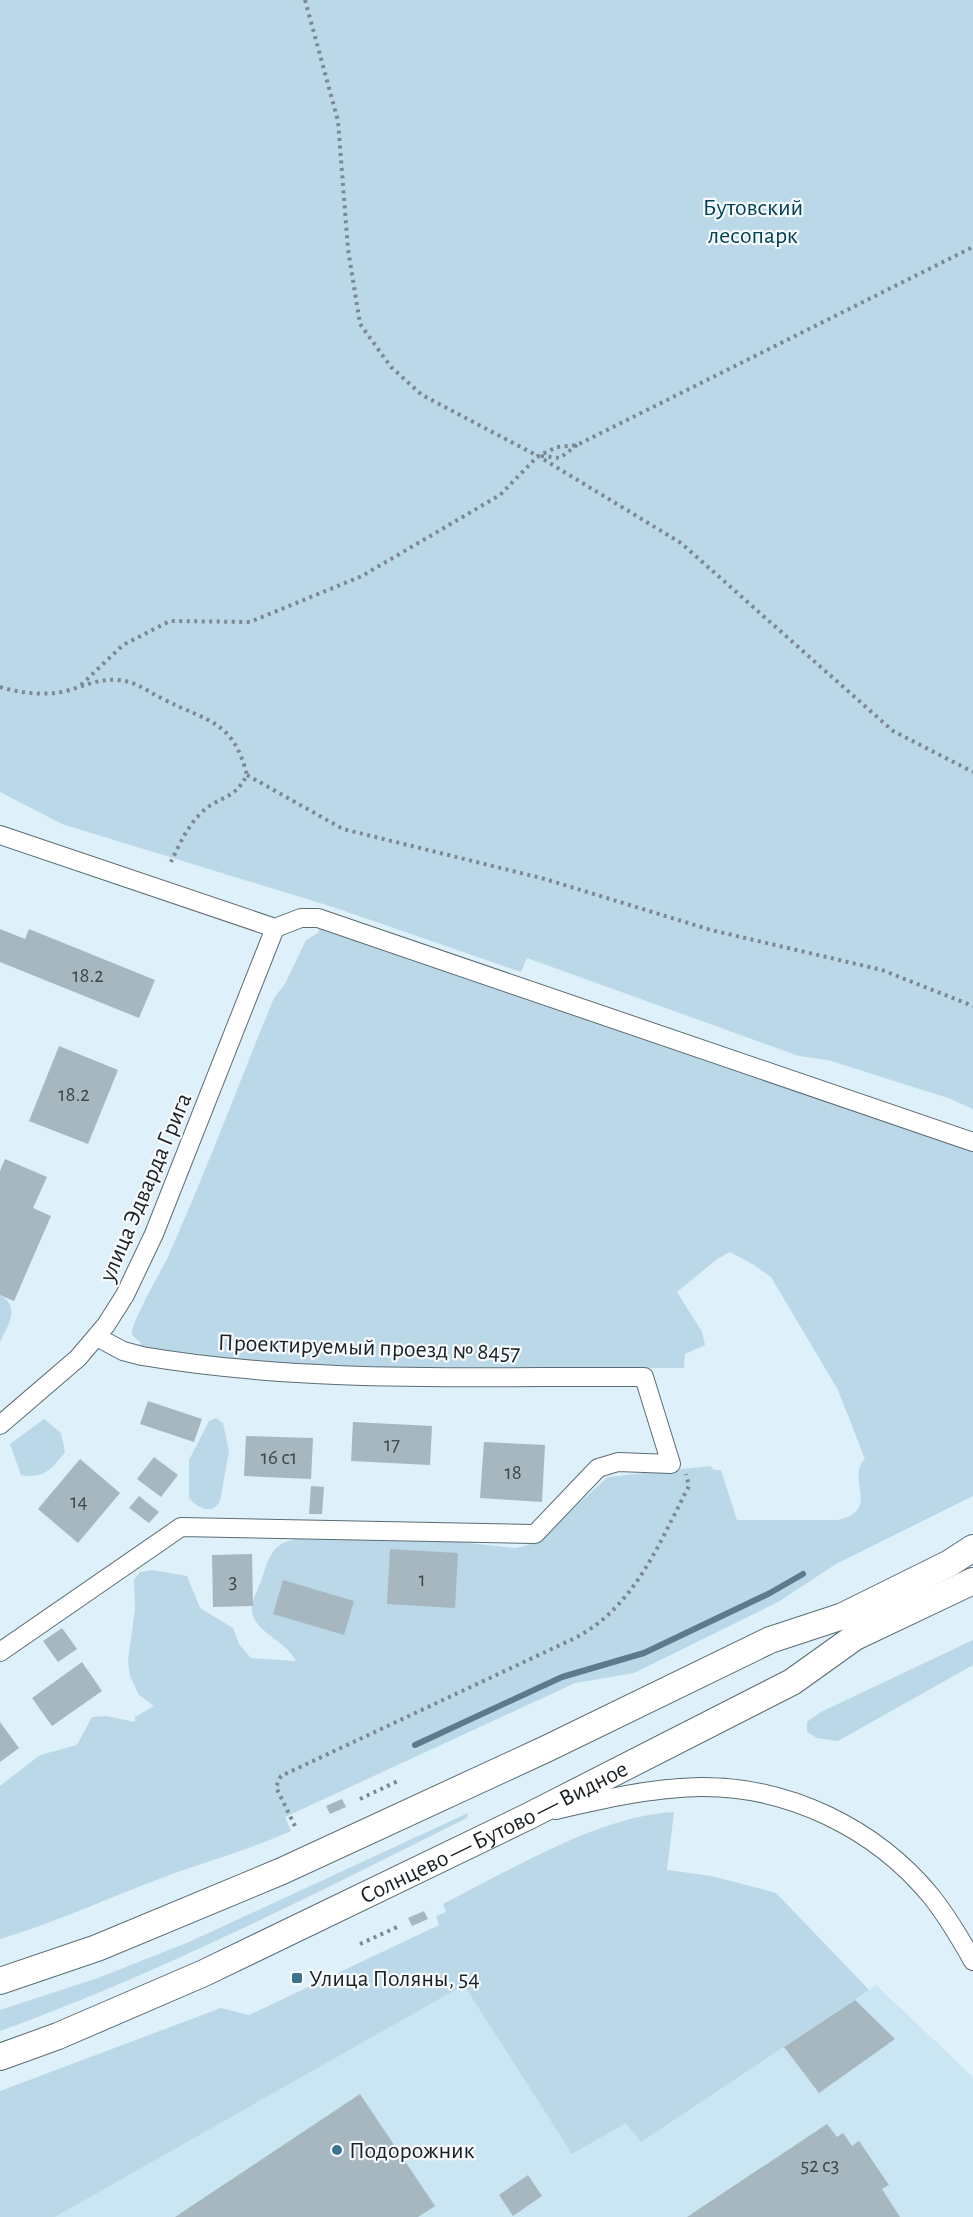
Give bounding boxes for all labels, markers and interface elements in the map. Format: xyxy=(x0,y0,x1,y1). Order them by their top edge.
park label: Бутовский лесопарк xyxy=(703,196,803,248)
house number: 18.2 xyxy=(72,965,104,986)
house number: 18.2 xyxy=(58,1084,90,1105)
street label: улица Эдварда Грига xyxy=(95,1090,196,1286)
street label: Проектируемый проезд № 8457 xyxy=(217,1331,521,1365)
house number: 17 xyxy=(384,1434,400,1455)
house number: 16 с1 xyxy=(261,1447,297,1468)
house number: 18 xyxy=(504,1462,522,1483)
house number: 14 xyxy=(70,1491,88,1512)
house number: 1 xyxy=(418,1569,426,1590)
house number: 3 xyxy=(229,1571,237,1592)
street label: Солнцево — Бутово — Видное xyxy=(357,1757,632,1909)
place label: Улица Поляны, 54 xyxy=(309,1967,480,1991)
marker: Улица Поляны, 54 xyxy=(290,1971,304,1985)
place label: Подорожник xyxy=(349,2139,475,2163)
marker: Подорожник xyxy=(330,2143,344,2157)
house number: 52 с3 xyxy=(801,2155,839,2176)

